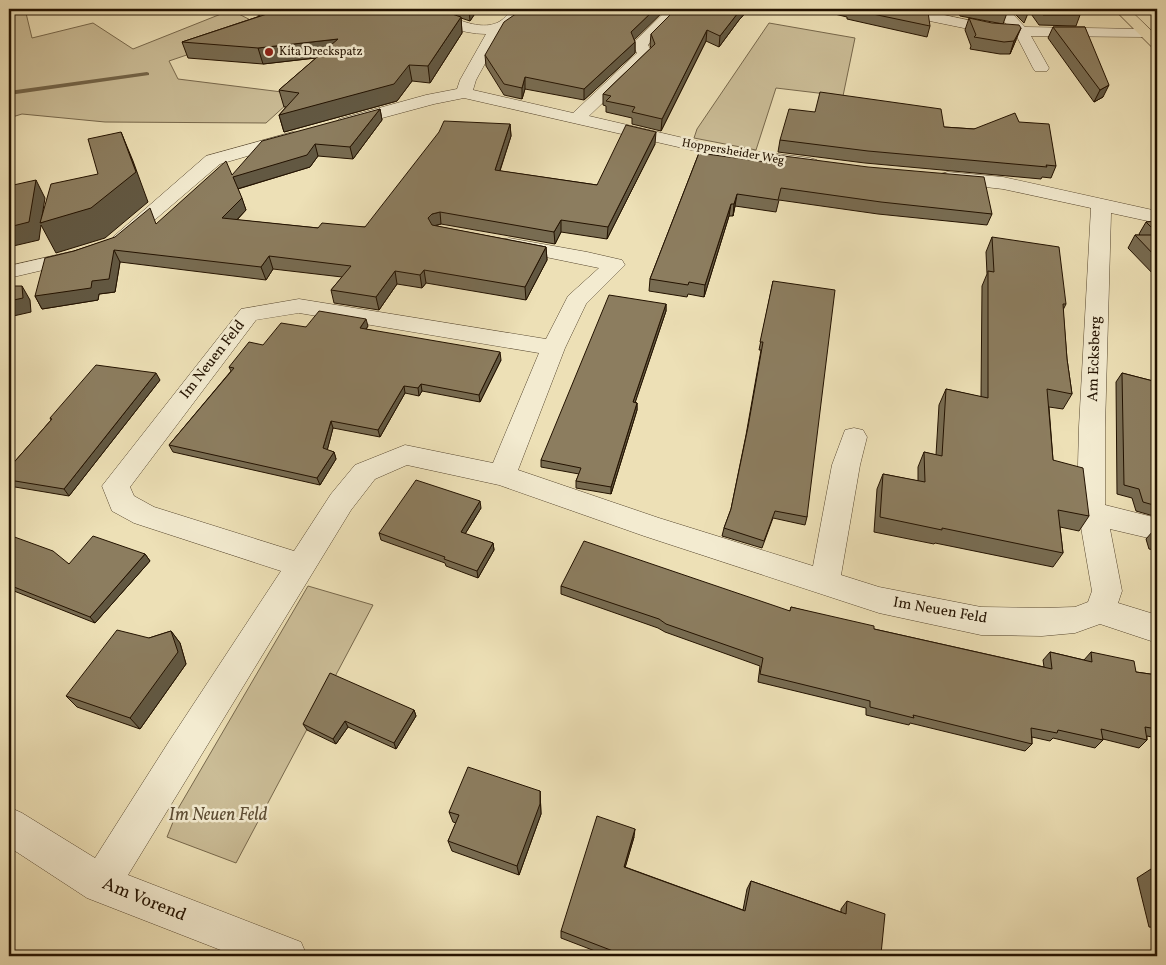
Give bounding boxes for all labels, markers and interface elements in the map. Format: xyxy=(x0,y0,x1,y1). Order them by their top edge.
place label: Kita Dreckspatz xyxy=(279,44,362,60)
marker: Kita Dreckspatz xyxy=(263,46,275,58)
street label: Hoppersheider Weg xyxy=(680,135,786,169)
street label: Am Ecksberg xyxy=(1083,315,1107,402)
street label: Im Neuen Feld xyxy=(175,316,251,404)
street label: Im Neuen Feld xyxy=(891,592,989,630)
park label: Im Neuen Feld xyxy=(168,803,268,828)
street label: Am Vorend xyxy=(98,872,190,928)

